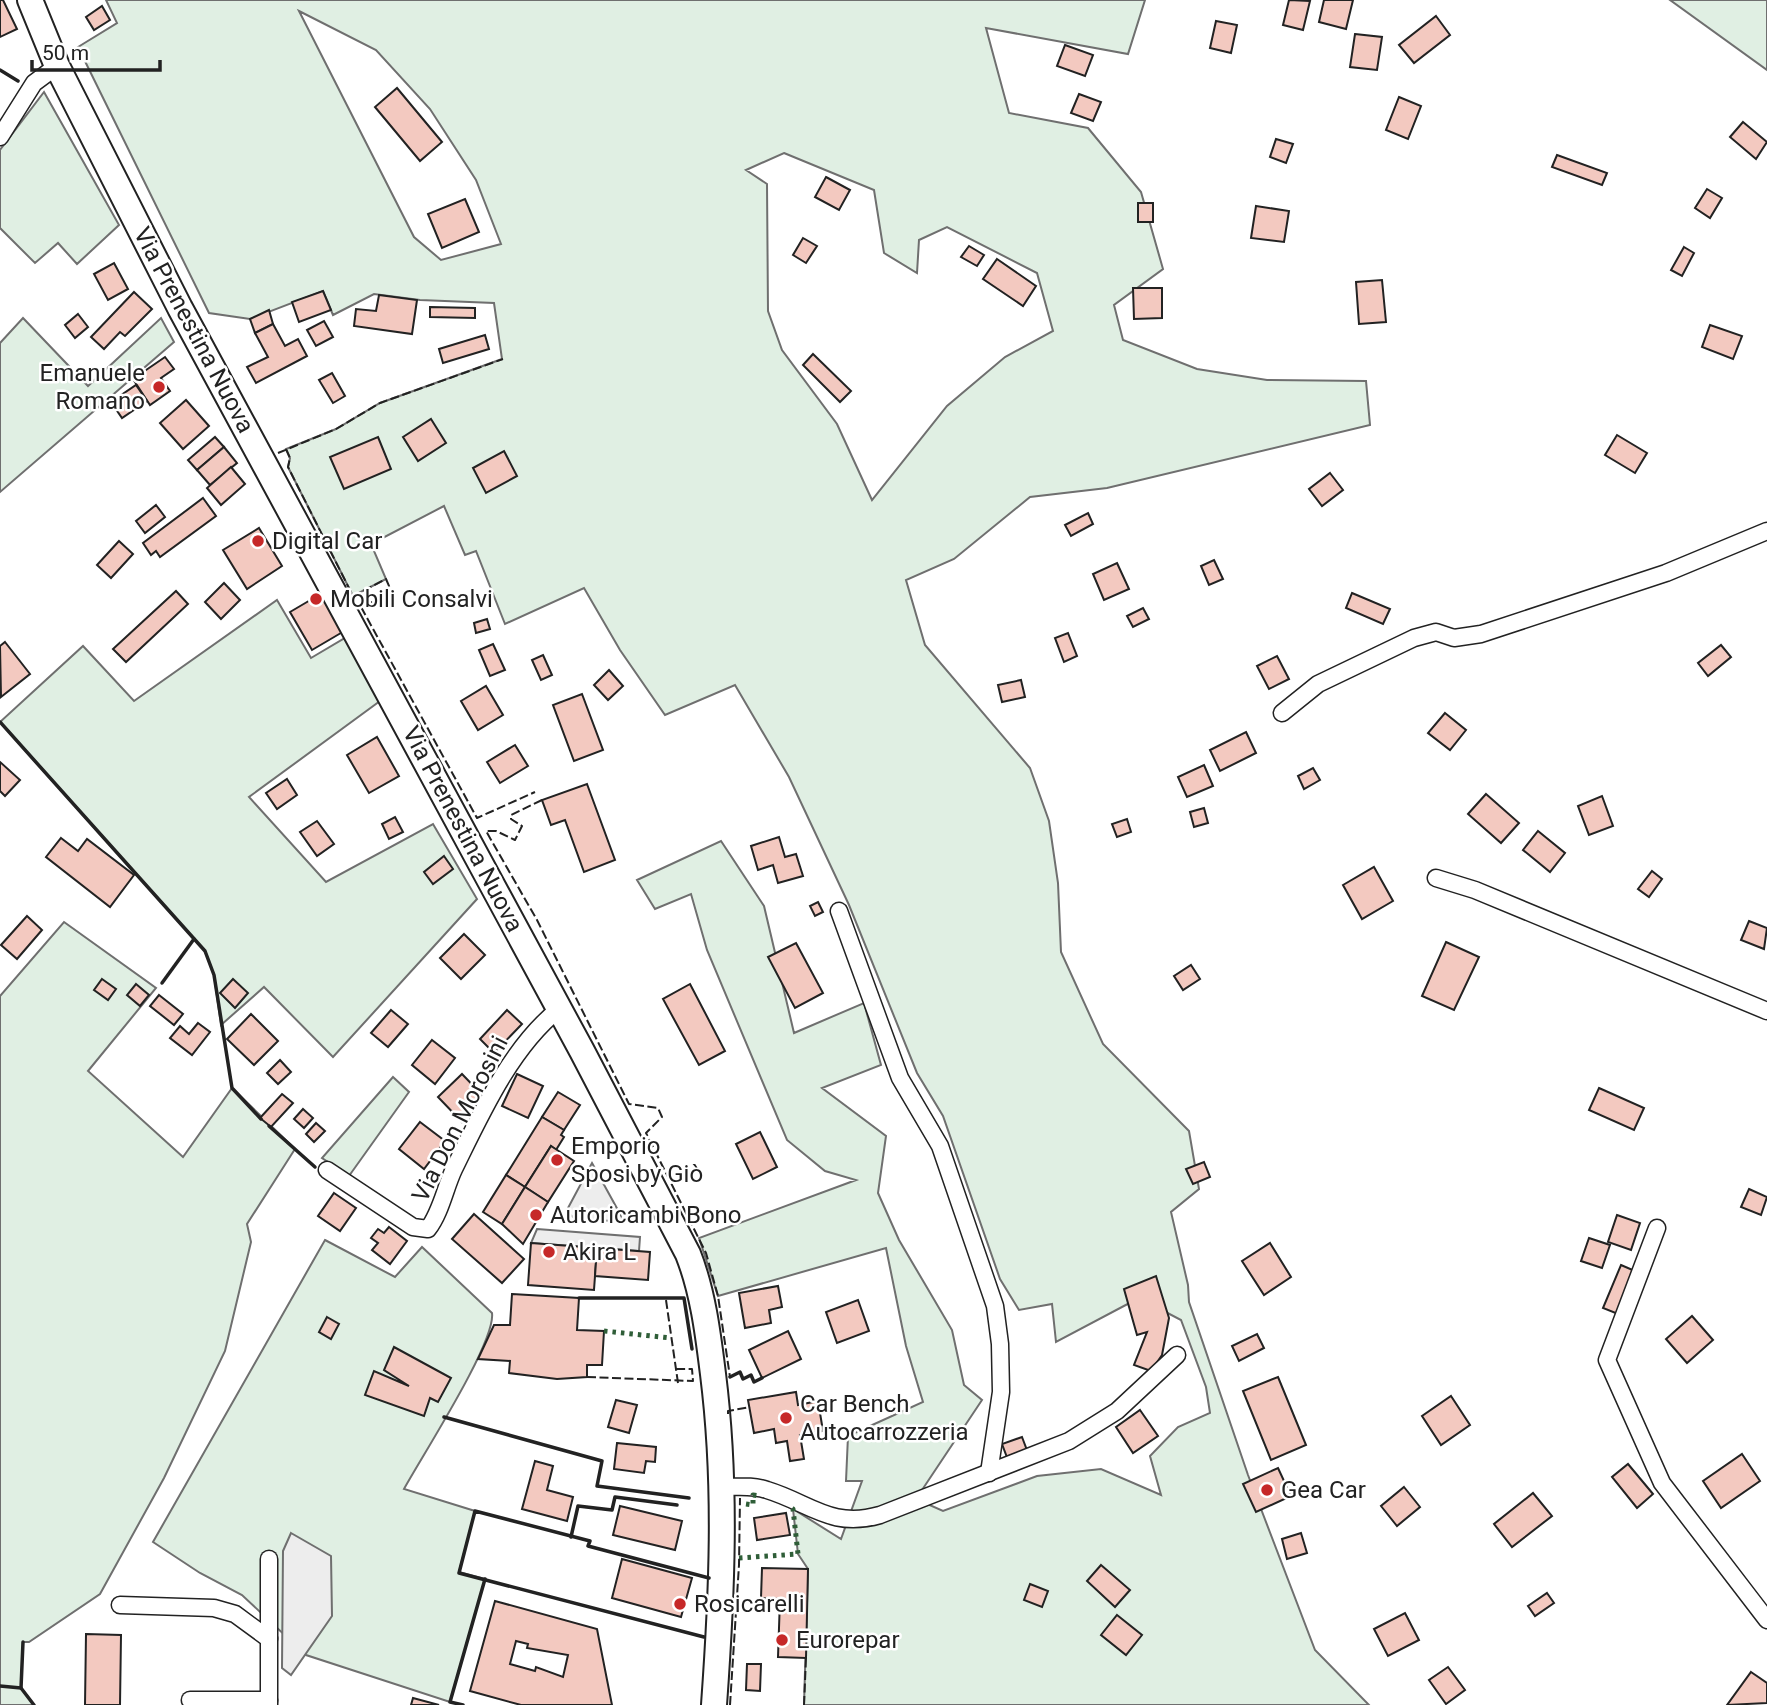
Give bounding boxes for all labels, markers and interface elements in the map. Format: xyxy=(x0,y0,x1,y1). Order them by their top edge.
scale bar xyxy=(32,28,159,72)
text: 50 m xyxy=(42,41,89,65)
street label: Via Prenestina Nuova xyxy=(128,223,260,437)
place label: Emanuele Romano xyxy=(39,359,145,415)
marker: Emanuele Romano xyxy=(151,379,167,395)
place label: Digital Car xyxy=(272,527,382,555)
marker: Digital Car xyxy=(250,533,266,549)
place label: Mobili Consalvi xyxy=(330,585,493,613)
marker: Mobili Consalvi xyxy=(308,591,324,607)
street label: Via Prenestina Nuova xyxy=(397,722,529,936)
street label: Via Don Morosini xyxy=(406,1031,514,1207)
place label: Emporio Sposi by Giò xyxy=(571,1132,703,1188)
marker: Emporio Sposi by Giò xyxy=(549,1152,565,1168)
place label: Autoricambi Bono xyxy=(550,1201,742,1229)
marker: Autoricambi Bono xyxy=(528,1207,544,1223)
place label: Akira L xyxy=(563,1238,636,1266)
marker: Akira L xyxy=(541,1244,557,1260)
place label: Car Bench Autocarrozzeria xyxy=(800,1390,969,1446)
marker: Car Bench Autocarrozzeria xyxy=(778,1410,794,1426)
place label: Gea Car xyxy=(1281,1476,1366,1504)
marker: Gea Car xyxy=(1259,1482,1275,1498)
place label: Rosicarelli xyxy=(694,1590,804,1618)
marker: Rosicarelli xyxy=(672,1596,688,1612)
place label: Eurorepar xyxy=(796,1626,900,1654)
marker: Eurorepar xyxy=(774,1632,790,1648)

